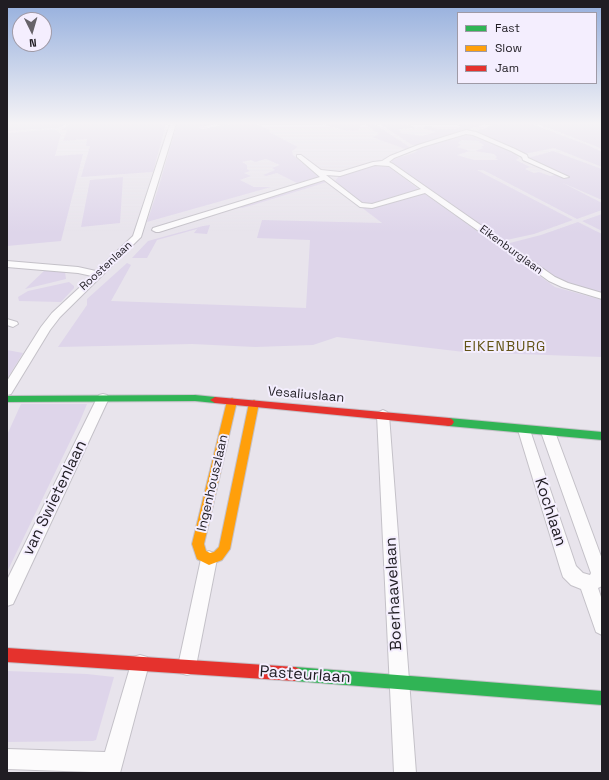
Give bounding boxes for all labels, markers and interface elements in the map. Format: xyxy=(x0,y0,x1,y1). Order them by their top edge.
north arrow xyxy=(12,12,52,52)
legend xyxy=(457,12,597,84)
text: Fast xyxy=(495,20,520,36)
text: N xyxy=(29,36,37,50)
text: Slow xyxy=(495,40,522,56)
text: Jam xyxy=(495,60,519,76)
street label: Eikenburglaan xyxy=(477,223,545,277)
street label: Roostenlaan xyxy=(77,239,135,293)
district label: EIKENBURG xyxy=(464,339,546,355)
street label: Vesaliuslaan xyxy=(267,384,345,406)
street label: Ingenhouszlaan xyxy=(194,433,232,533)
street label: van Swietenlaan xyxy=(19,437,91,559)
street label: Kochlaan xyxy=(530,475,570,549)
street label: Boerhaavelaan xyxy=(381,537,407,651)
street label: Pasteurlaan xyxy=(259,662,351,688)

